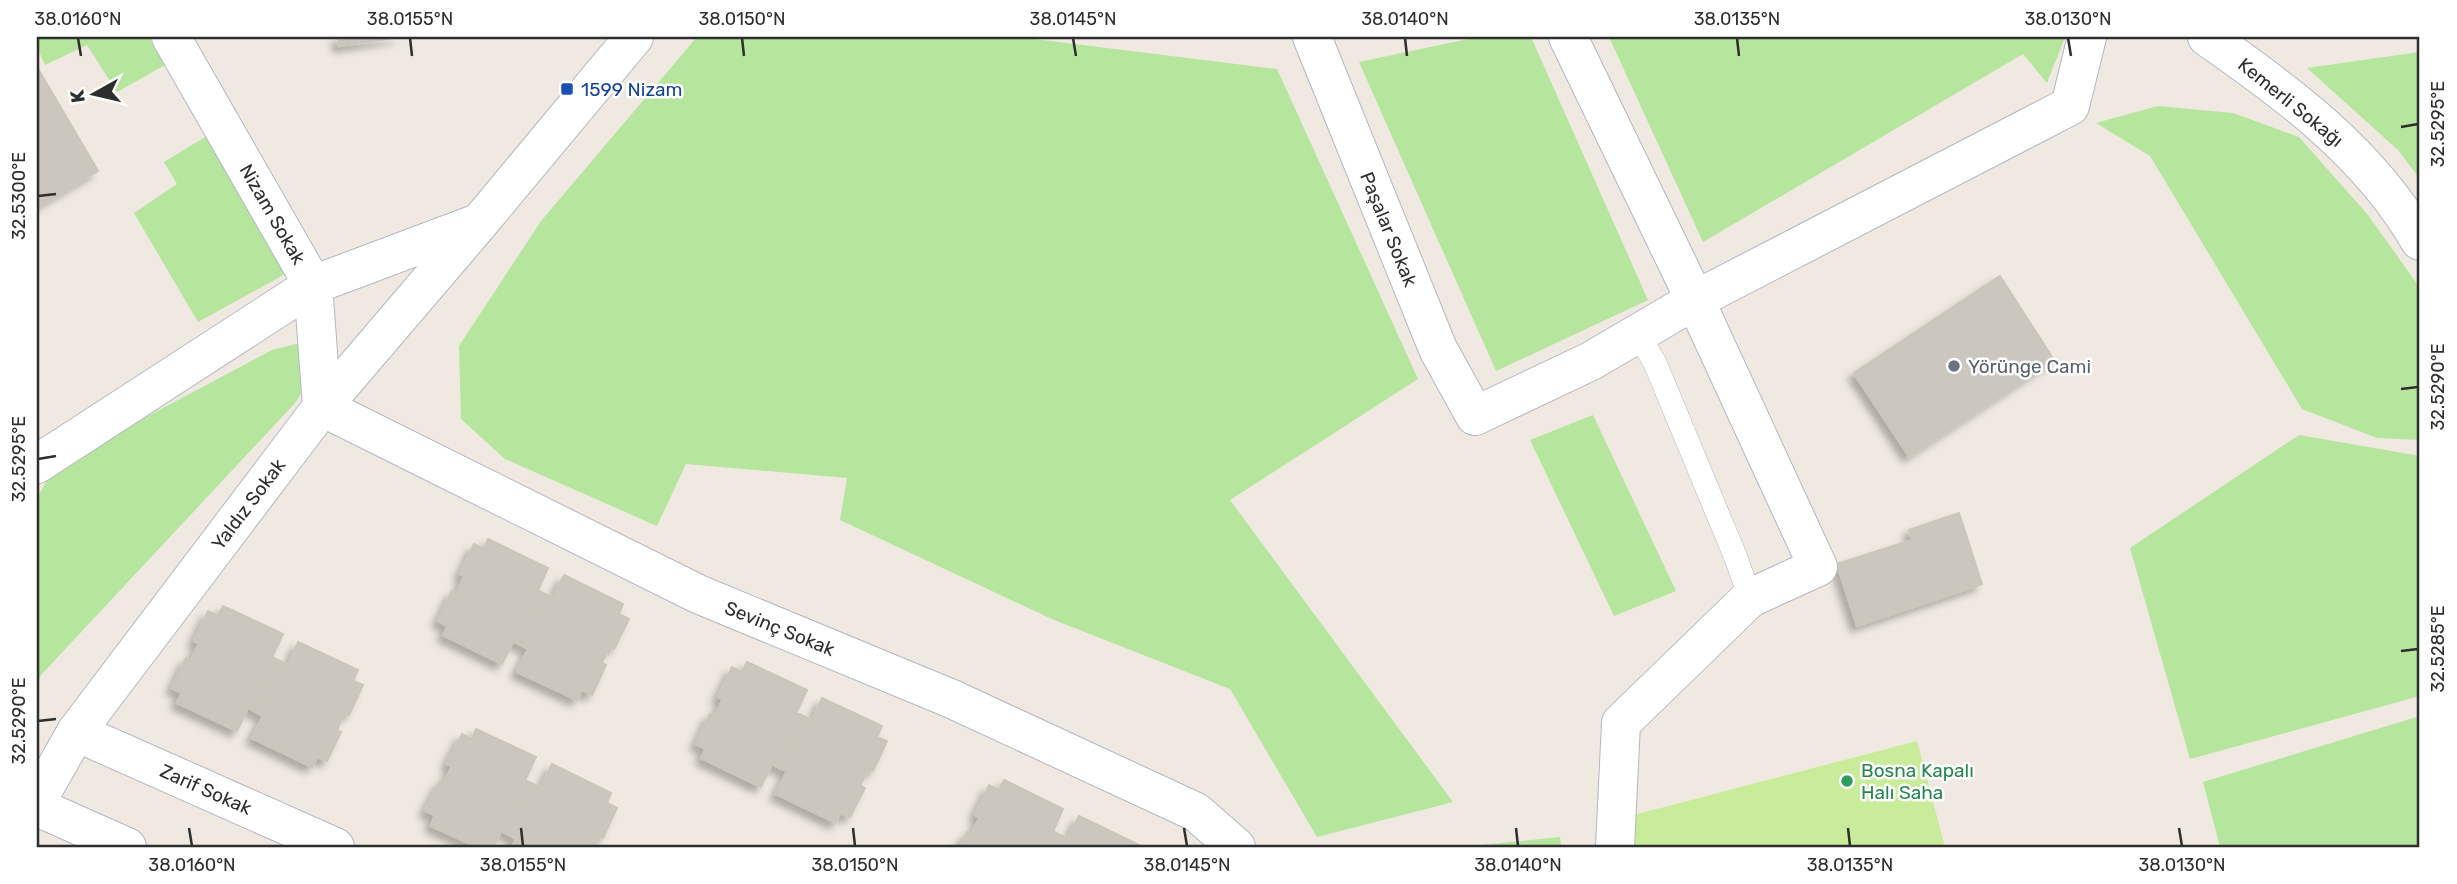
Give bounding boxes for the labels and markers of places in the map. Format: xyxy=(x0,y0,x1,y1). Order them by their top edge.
place label: 1599 Nizam xyxy=(581,78,682,101)
marker: 1599 Nizam xyxy=(559,81,575,97)
place label: Yörünge Cami xyxy=(1968,355,2091,378)
marker: Yörünge Cami xyxy=(1946,358,1962,374)
place label: Bosna Kapalı Halı Saha xyxy=(1861,759,1974,804)
marker: Bosna Kapalı Halı Saha xyxy=(1839,773,1855,789)

